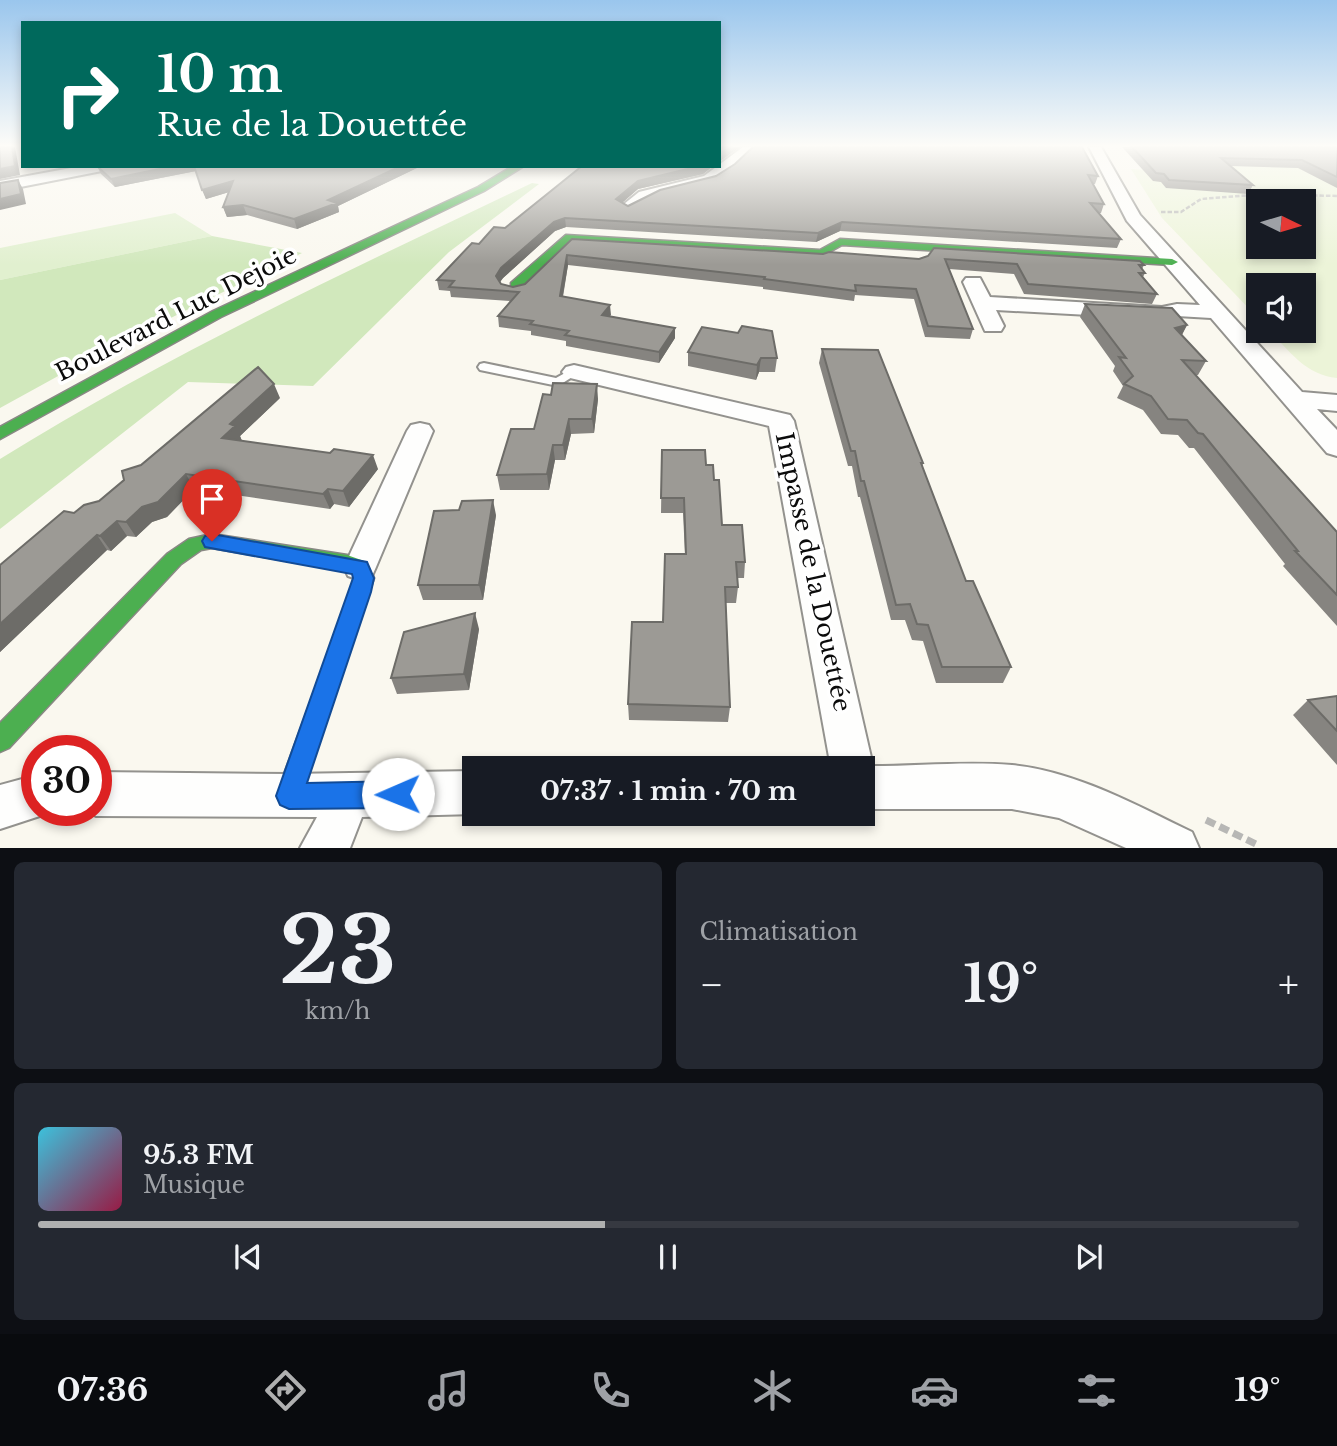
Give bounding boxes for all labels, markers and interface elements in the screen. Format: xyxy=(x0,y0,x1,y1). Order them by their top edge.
text: 10 m xyxy=(157,44,283,105)
icon: right xyxy=(42,49,133,140)
text: Rue de la Douettée xyxy=(157,105,467,145)
north arrow xyxy=(1246,189,1316,259)
map controls xyxy=(1246,189,1316,343)
street label: Boulevard Luc Dejoie xyxy=(50,240,301,387)
button: sound xyxy=(1246,273,1316,343)
street label: Impasse de la Douettée xyxy=(770,430,857,714)
pin xyxy=(182,469,242,541)
icon: arrive xyxy=(193,480,231,518)
speed limit sign: 30 xyxy=(21,735,112,826)
position arrow xyxy=(361,757,435,831)
text: 07:37 · 1 min · 70 m xyxy=(540,775,797,807)
text: 23 xyxy=(279,895,396,1008)
text: Climatisation xyxy=(700,918,858,946)
text: 19° xyxy=(963,952,1038,1016)
text: − xyxy=(700,961,724,1008)
text: + xyxy=(1278,961,1299,1008)
text: km/h xyxy=(305,997,370,1025)
text: 95.3 FM xyxy=(143,1139,254,1171)
text: Musique xyxy=(143,1171,245,1199)
icon: previous xyxy=(229,1238,267,1276)
icon: pause xyxy=(649,1238,687,1276)
icon: next xyxy=(1070,1238,1108,1276)
icon: directions xyxy=(261,1366,310,1415)
icon: music xyxy=(424,1366,473,1415)
icon: phone xyxy=(586,1366,635,1415)
icon: climate xyxy=(748,1366,797,1415)
icon: car xyxy=(910,1366,959,1415)
icon: filters xyxy=(1072,1366,1121,1415)
text: 07:36 xyxy=(57,1370,148,1410)
text: 19° xyxy=(1234,1370,1280,1410)

